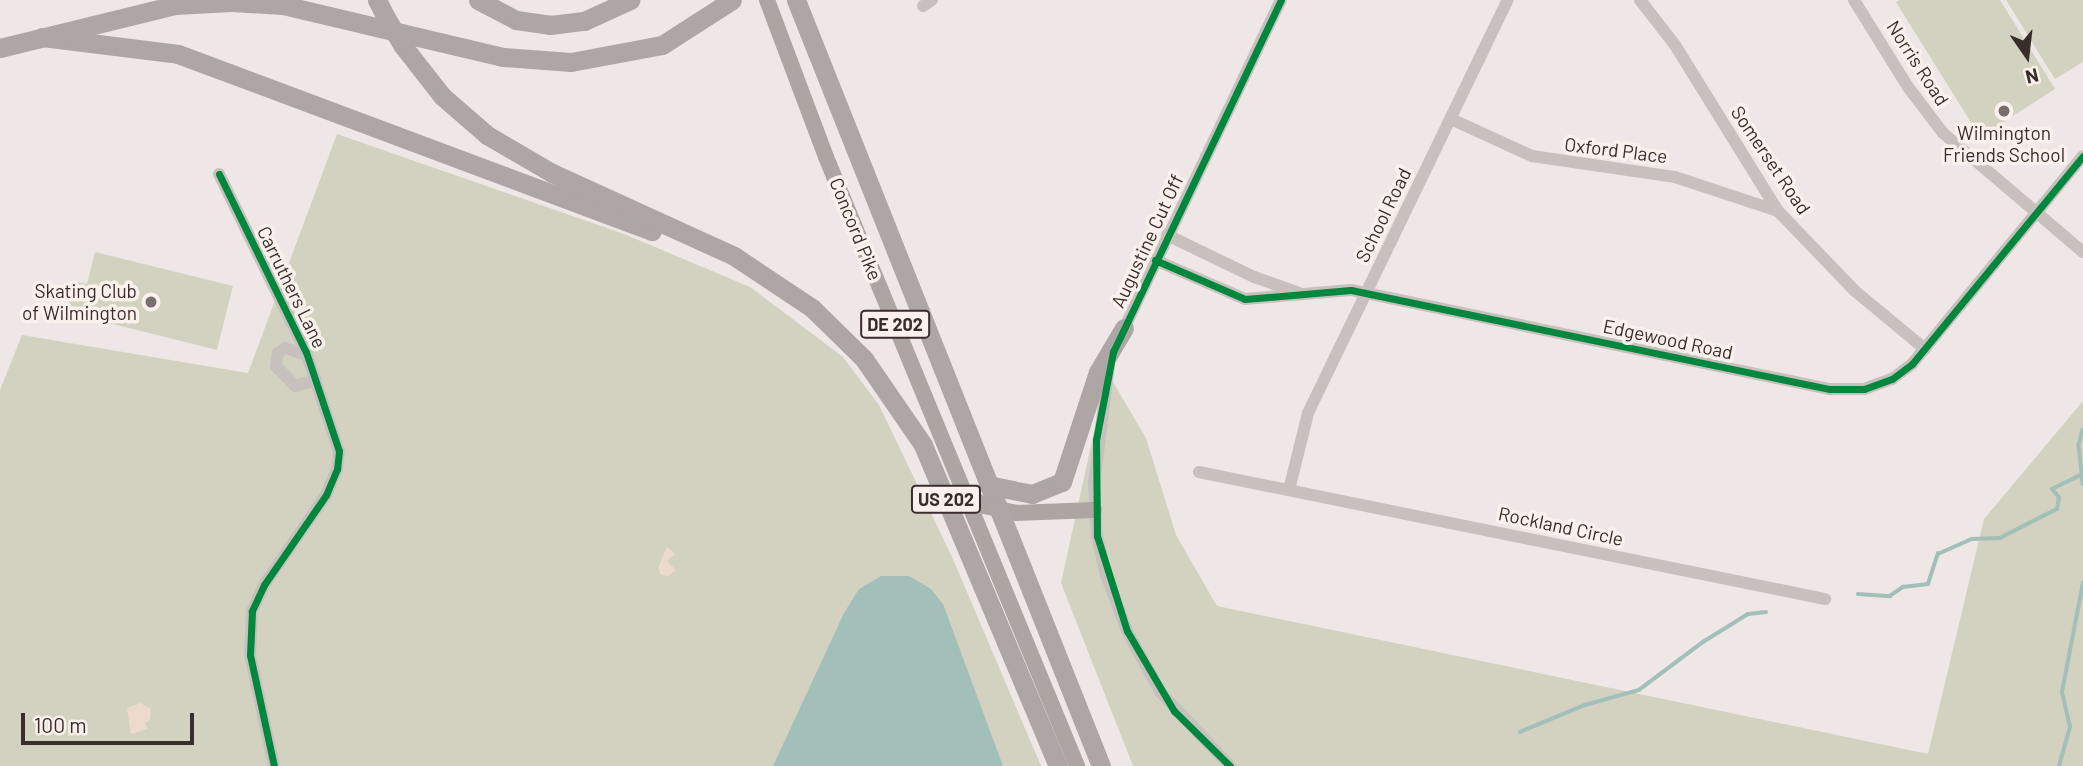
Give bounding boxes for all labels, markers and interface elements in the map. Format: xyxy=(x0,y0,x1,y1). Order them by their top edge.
street label: Norris Road xyxy=(1882,16,1954,110)
north arrow xyxy=(1992,21,2062,91)
text: N xyxy=(2023,64,2041,90)
street label: Somerset Road xyxy=(1726,101,1816,219)
marker: Wilmington Friends School xyxy=(1996,103,2012,119)
place label: Wilmington Friends School xyxy=(1943,122,2065,166)
street label: Oxford Place xyxy=(1563,132,1669,168)
street label: School Road xyxy=(1350,164,1416,266)
street label: Augustine Cut Off xyxy=(1106,171,1188,311)
street label: Concord Pike xyxy=(825,174,887,284)
street label: Carruthers Lane xyxy=(253,222,331,352)
place label: Skating Club of Wilmington xyxy=(22,280,137,324)
marker: Skating Club of Wilmington xyxy=(143,294,159,310)
road number: DE 202 xyxy=(860,310,930,338)
street label: Edgewood Road xyxy=(1601,314,1735,364)
road number: US 202 xyxy=(909,485,983,514)
street label: Rockland Circle xyxy=(1496,502,1626,550)
scale bar xyxy=(24,700,198,744)
text: 100 m xyxy=(34,712,87,737)

